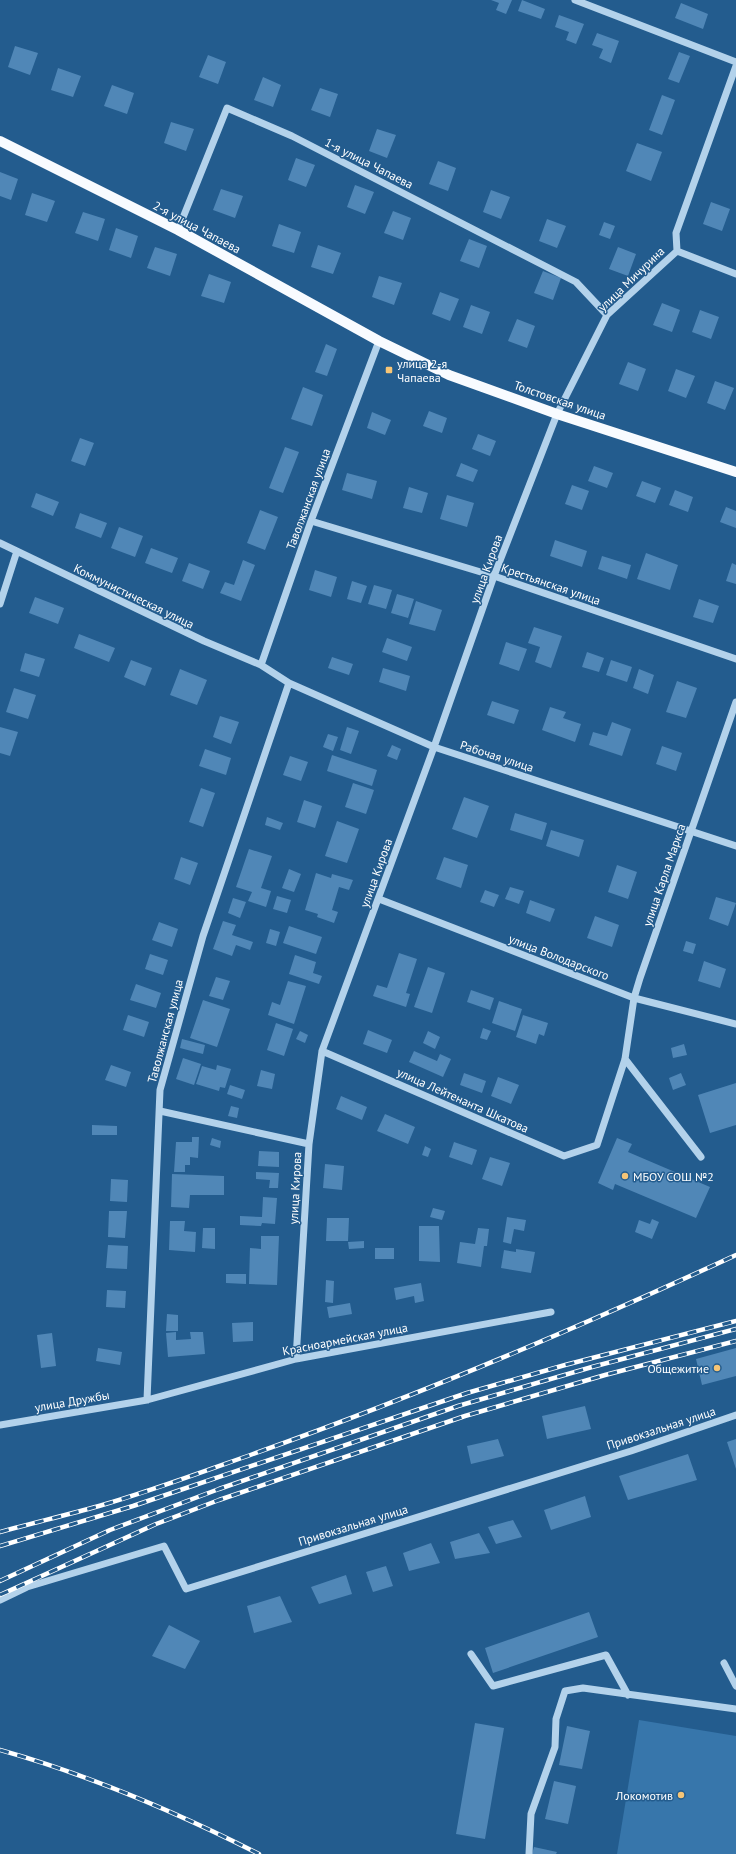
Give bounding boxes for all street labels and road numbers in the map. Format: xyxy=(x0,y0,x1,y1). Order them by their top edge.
street label: 1-я улица Чапаева xyxy=(322,134,416,192)
street label: 2-я улица Чапаева xyxy=(151,198,243,256)
street label: улица Мичурина xyxy=(595,243,667,315)
street label: Толстовская улица xyxy=(512,377,608,423)
street label: Таволжанская улица xyxy=(283,446,333,552)
street label: улица Кирова xyxy=(467,532,505,606)
street label: Коммунистическая улица xyxy=(71,560,197,632)
street label: Крестьянская улица xyxy=(499,560,603,608)
street label: Рабочая улица xyxy=(458,737,536,775)
street label: улица Карла Маркса xyxy=(639,822,689,928)
street label: улица Кирова xyxy=(357,836,395,910)
street label: улица Володарского xyxy=(507,931,611,983)
street label: Таволжанская улица xyxy=(144,978,186,1084)
street label: улица Лейтенанта Шкатова xyxy=(395,1064,531,1136)
street label: улица Кирова xyxy=(286,1151,304,1225)
street label: Красноармейская улица xyxy=(281,1319,409,1359)
street label: улица Дружбы xyxy=(33,1387,111,1415)
street label: Привокзальная улица xyxy=(605,1403,717,1453)
street label: Привокзальная улица xyxy=(296,1501,410,1549)

